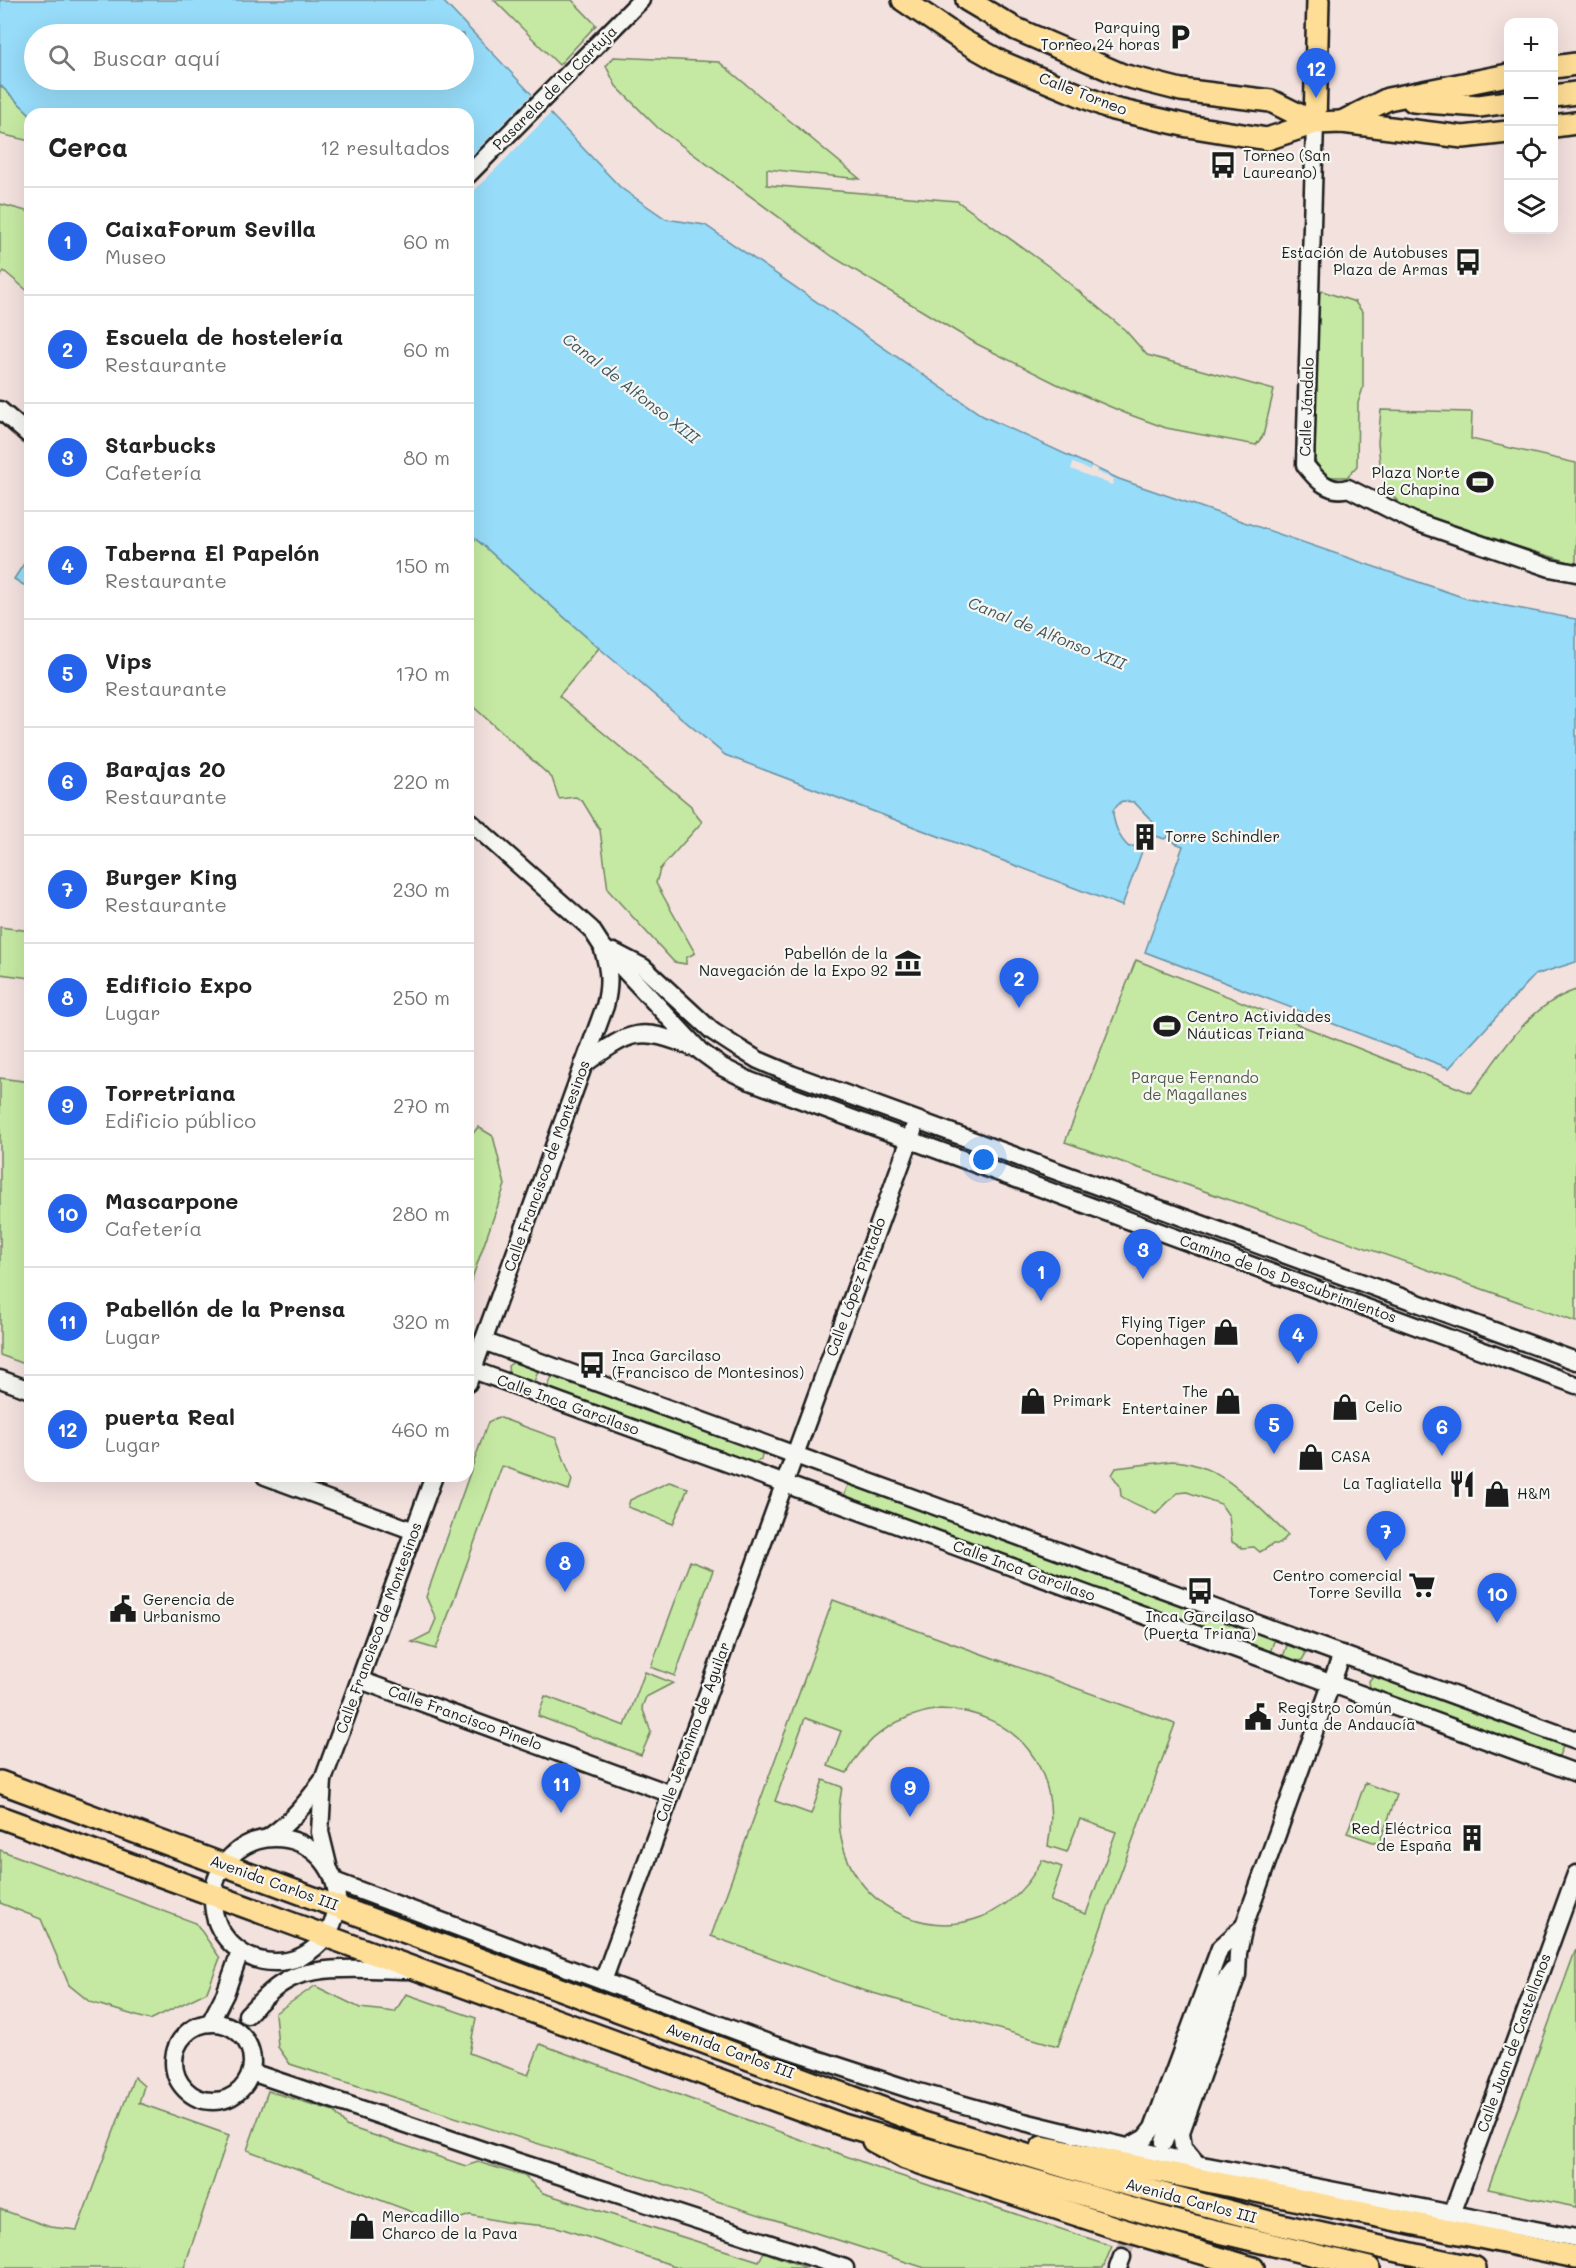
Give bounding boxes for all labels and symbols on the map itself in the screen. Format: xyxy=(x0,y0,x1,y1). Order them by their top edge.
place label: Parquing Torneo 24 horas xyxy=(1040,17,1160,54)
street label: Pasarela de la Cartuja xyxy=(488,21,621,154)
parking icon: Parquing Torneo 24 horas xyxy=(1165,22,1195,52)
pin: 12 xyxy=(1296,48,1336,98)
street label: Calle Torneo xyxy=(1036,67,1130,119)
place label: Torneo (San Laureano) xyxy=(1243,145,1330,182)
bus stop icon: Torneo (San Laureano) xyxy=(1208,150,1238,180)
place label: Estación de Autobuses Plaza de Armas xyxy=(1281,242,1448,279)
bus stop icon: Estación de Autobuses Plaza de Armas xyxy=(1453,247,1483,277)
water label: Canal de Alfonso XIII xyxy=(559,328,705,448)
street label: Calle Jándalo xyxy=(1294,357,1318,457)
place label: Plaza Norte de Chapina xyxy=(1372,462,1460,499)
sports icon: Plaza Norte de Chapina xyxy=(1465,467,1495,497)
water label: Canal de Alfonso XIII xyxy=(965,591,1130,674)
building icon: Torre Schindler xyxy=(1130,822,1160,852)
place label: Torre Schindler xyxy=(1165,826,1280,846)
place label: Pabellón de la Navegación de la Expo 92 xyxy=(699,943,888,980)
museum icon: Pabellón de la Navegación de la Expo 92 xyxy=(893,948,923,978)
pin: 2 xyxy=(1000,958,1038,1008)
place label: Centro Actividades Náuticas Triana xyxy=(1187,1006,1331,1043)
sports icon: Centro Actividades Náuticas Triana xyxy=(1152,1011,1182,1041)
street label: Calle Francisco de Montesinos xyxy=(498,1057,594,1274)
park label: Parque Fernando de Magallanes xyxy=(1131,1067,1259,1104)
your location xyxy=(969,1145,998,1174)
street label: Calle López Pintado xyxy=(821,1214,890,1359)
street label: Camino de los Descubrimientos xyxy=(1177,1229,1400,1327)
pin: 3 xyxy=(1124,1230,1162,1279)
pin: 1 xyxy=(1022,1252,1060,1301)
place label: Flying Tiger Copenhagen xyxy=(1115,1312,1206,1349)
pin: 4 xyxy=(1278,1314,1318,1364)
shop icon: Flying Tiger Copenhagen xyxy=(1211,1317,1241,1347)
place label: Inca Garcilaso (Francisco de Montesinos) xyxy=(612,1345,804,1382)
bus stop icon: Inca Garcilaso (Francisco de Montesinos) xyxy=(577,1350,607,1380)
street label: Calle Inca Garcilaso xyxy=(494,1369,642,1439)
place label: The Entertainer xyxy=(1122,1381,1208,1418)
shop icon: Primark xyxy=(1018,1386,1048,1416)
shop icon: The Entertainer xyxy=(1213,1386,1243,1416)
place label: Primark xyxy=(1053,1390,1111,1410)
shop icon: Celio xyxy=(1330,1392,1360,1422)
place label: Celio xyxy=(1365,1396,1402,1416)
pin: 5 xyxy=(1254,1404,1294,1454)
pin: 6 xyxy=(1422,1406,1462,1456)
shop icon: CASA xyxy=(1296,1442,1326,1472)
place label: CASA xyxy=(1331,1446,1371,1466)
restaurant icon: La Tagliatella xyxy=(1447,1469,1477,1499)
place label: La Tagliatella xyxy=(1343,1473,1442,1493)
shop icon: H&M xyxy=(1482,1479,1512,1509)
place label: H&M xyxy=(1517,1483,1550,1503)
pin: 7 xyxy=(1366,1512,1406,1561)
street label: Calle Francisco de Montesinos xyxy=(330,1519,426,1736)
street label: Calle Inca Garcilaso xyxy=(950,1535,1098,1605)
pin: 8 xyxy=(546,1542,584,1592)
place label: Centro comercial Torre Sevilla xyxy=(1273,1565,1402,1602)
supermarket icon: Centro comercial Torre Sevilla xyxy=(1407,1570,1437,1600)
pin: 10 xyxy=(1478,1574,1516,1623)
bus stop icon: Inca Garcilaso (Puerta Triana) xyxy=(1185,1576,1215,1606)
place label: Gerencia de Urbanismo xyxy=(143,1589,235,1626)
public building icon: Gerencia de Urbanismo xyxy=(108,1594,138,1624)
place label: Inca Garcilaso (Puerta Triana) xyxy=(1144,1606,1256,1643)
street label: Calle Jerónimo de Aguilar xyxy=(650,1639,734,1824)
street label: Calle Francisco Pinelo xyxy=(386,1680,545,1754)
place label: Registro común Junta de Andaucía xyxy=(1278,1697,1416,1734)
public building icon: Registro común Junta de Andaucía xyxy=(1243,1702,1273,1732)
pin: 11 xyxy=(542,1764,580,1813)
pin: 9 xyxy=(890,1768,930,1817)
place label: Red Eléctrica de España xyxy=(1351,1818,1452,1855)
building icon: Red Eléctrica de España xyxy=(1457,1823,1487,1853)
street label: Avenida Carlos III xyxy=(208,1850,341,1915)
street label: Calle Juan de Castellanos xyxy=(1471,1951,1555,2135)
street label: Avenida Carlos III xyxy=(664,2018,797,2083)
street label: Avenida Carlos III xyxy=(1124,2173,1259,2227)
place label: Mercadillo Charco de la Pava xyxy=(382,2206,518,2243)
shop icon: Mercadillo Charco de la Pava xyxy=(347,2211,377,2241)

